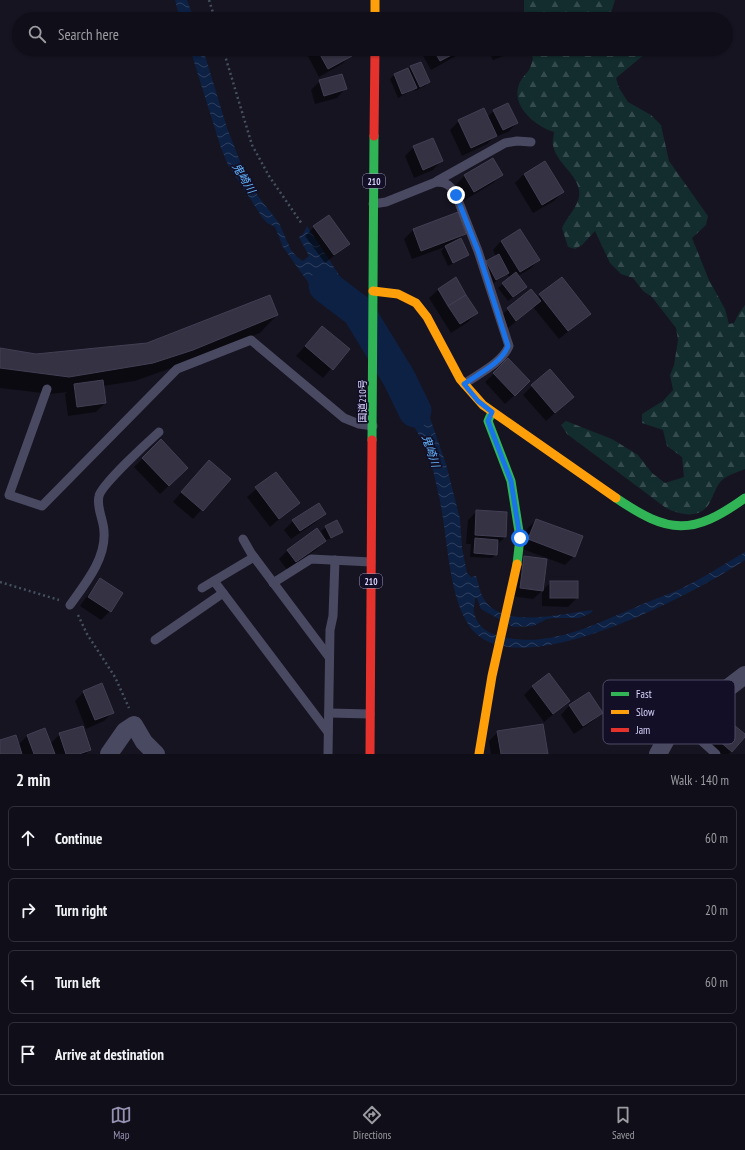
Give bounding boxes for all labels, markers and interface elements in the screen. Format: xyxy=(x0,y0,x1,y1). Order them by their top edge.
search box xyxy=(12,12,733,56)
icon: search xyxy=(26,23,48,45)
text: Search here xyxy=(58,25,119,44)
water label: 鬼崎川 xyxy=(230,160,259,197)
road number: 210 xyxy=(363,174,385,188)
route end xyxy=(447,186,465,204)
street label: 国道210号 xyxy=(356,379,369,423)
water label: 鬼崎川 xyxy=(419,433,443,470)
route start xyxy=(511,529,529,547)
road number: 210 xyxy=(360,574,382,588)
legend xyxy=(603,680,735,744)
text: Fast xyxy=(636,687,652,701)
text: Slow xyxy=(636,705,655,719)
text: Jam xyxy=(635,723,650,737)
text: 2 min xyxy=(16,769,50,791)
text: Walk · 140 m xyxy=(671,772,729,789)
icon: ahead xyxy=(17,827,39,849)
text: Continue xyxy=(55,829,102,848)
text: 60 m xyxy=(705,830,728,847)
icon: right xyxy=(17,899,39,921)
text: Turn right xyxy=(55,901,107,920)
text: 20 m xyxy=(705,902,728,919)
icon: left xyxy=(17,971,39,993)
text: Turn left xyxy=(55,973,100,992)
text: 60 m xyxy=(705,974,728,991)
icon: arrive xyxy=(17,1043,39,1065)
text: Arrive at destination xyxy=(55,1045,164,1064)
tab: Map xyxy=(110,1104,132,1142)
tab: Directions xyxy=(353,1104,391,1142)
tab: Saved xyxy=(612,1104,635,1142)

